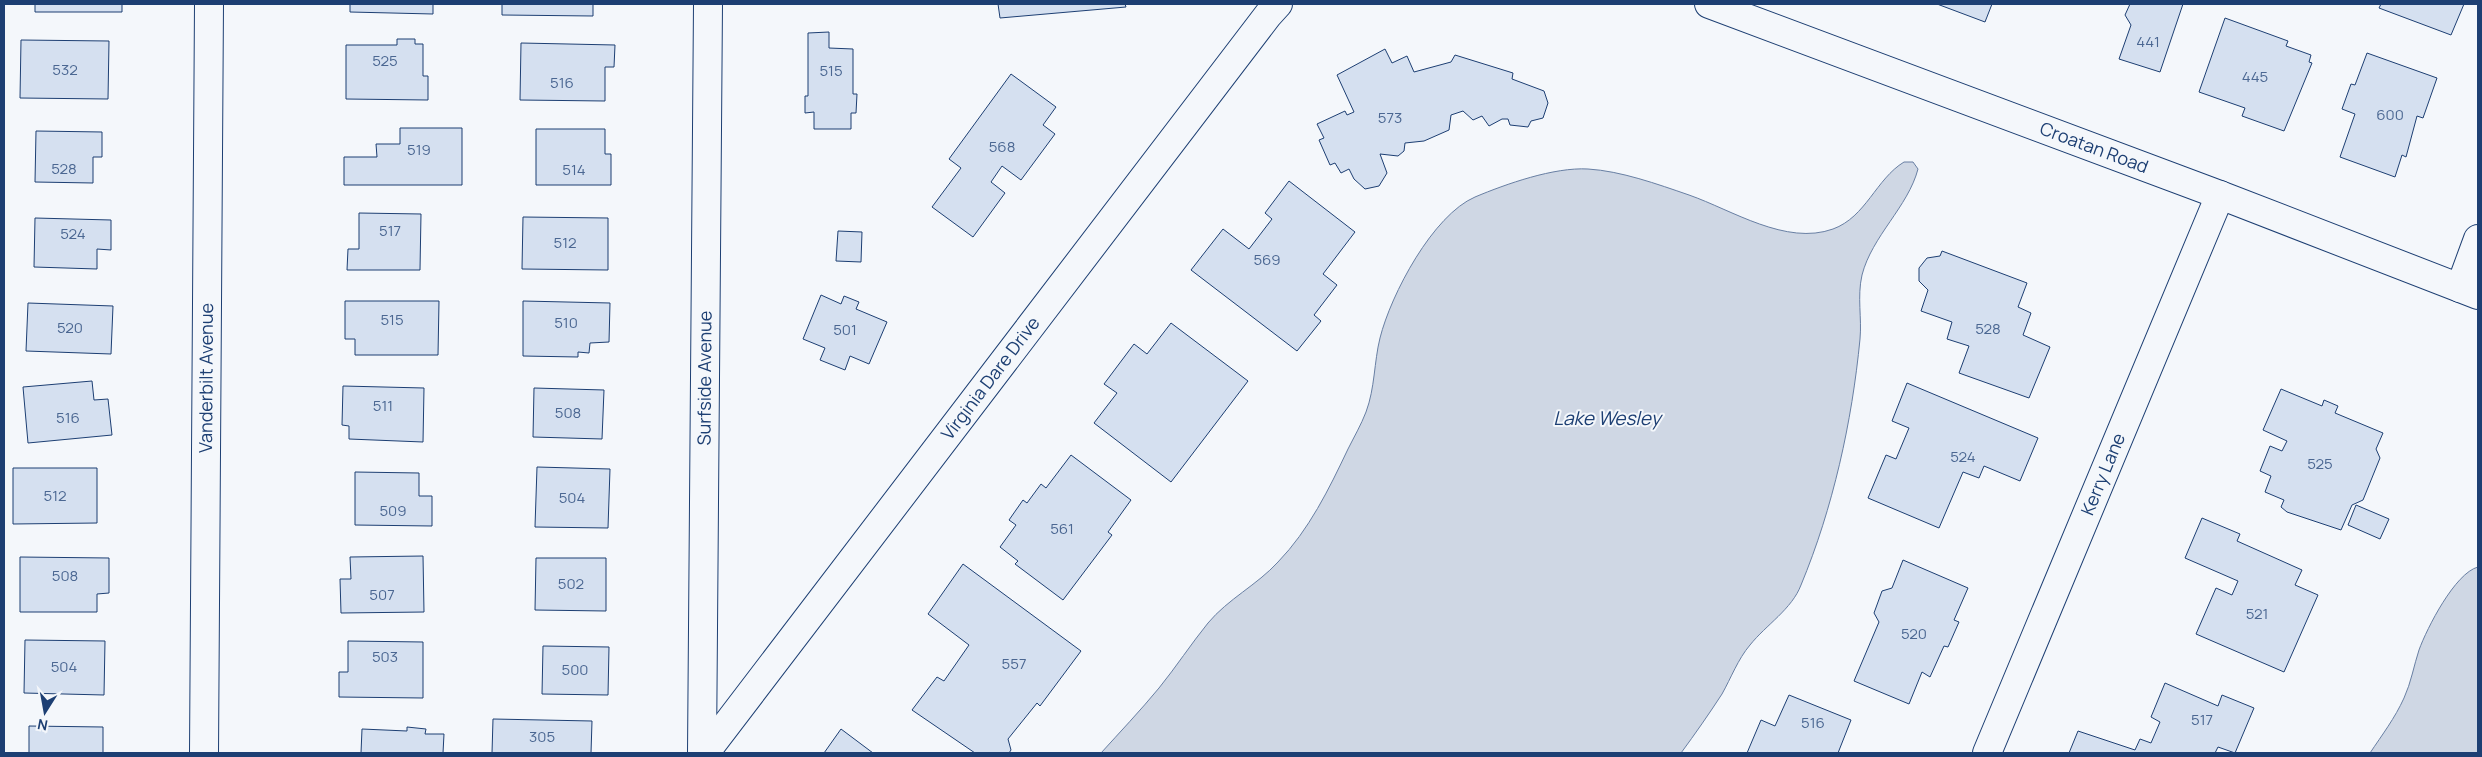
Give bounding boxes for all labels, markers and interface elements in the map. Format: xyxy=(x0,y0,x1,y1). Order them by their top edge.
house number: 441 xyxy=(2136,31,2160,52)
house number: 525 xyxy=(372,50,398,71)
house number: 532 xyxy=(52,59,78,80)
house number: 515 xyxy=(819,60,843,81)
house number: 445 xyxy=(2242,66,2268,87)
house number: 516 xyxy=(550,72,574,93)
house number: 600 xyxy=(2376,104,2404,125)
house number: 573 xyxy=(1378,107,1402,128)
street label: Croatan Road xyxy=(2037,116,2152,178)
house number: 568 xyxy=(989,136,1015,157)
house number: 519 xyxy=(407,139,431,160)
house number: 528 xyxy=(51,158,77,179)
house number: 514 xyxy=(562,159,586,180)
house number: 517 xyxy=(379,220,401,241)
house number: 524 xyxy=(60,223,86,244)
house number: 512 xyxy=(553,232,577,253)
house number: 569 xyxy=(1253,249,1281,270)
street label: Vanderbilt Avenue xyxy=(193,303,218,453)
house number: 515 xyxy=(380,309,404,330)
street label: Surfside Avenue xyxy=(691,310,717,446)
street label: Virginia Dare Drive xyxy=(935,311,1045,444)
house number: 510 xyxy=(554,312,578,333)
house number: 520 xyxy=(57,317,83,338)
house number: 528 xyxy=(1975,318,2001,339)
house number: 501 xyxy=(833,319,857,340)
house number: 511 xyxy=(373,395,393,416)
house number: 508 xyxy=(555,402,581,423)
water label: Lake Wesley xyxy=(1553,405,1664,431)
house number: 516 xyxy=(56,407,80,428)
street label: Kerry Lane xyxy=(2075,429,2130,519)
house number: 524 xyxy=(1950,446,1976,467)
house number: 525 xyxy=(2307,453,2333,474)
house number: 512 xyxy=(43,485,67,506)
house number: 504 xyxy=(559,487,585,508)
house number: 509 xyxy=(379,500,407,521)
house number: 561 xyxy=(1050,518,1074,539)
house number: 508 xyxy=(52,565,78,586)
house number: 502 xyxy=(558,573,584,594)
house number: 507 xyxy=(369,584,395,605)
house number: 521 xyxy=(2246,603,2268,624)
house number: 520 xyxy=(1901,623,1927,644)
house number: 503 xyxy=(372,646,398,667)
house number: 557 xyxy=(1002,653,1026,674)
house number: 504 xyxy=(51,656,77,677)
house number: 500 xyxy=(562,659,588,680)
north arrow xyxy=(20,687,70,737)
house number: 517 xyxy=(2191,709,2213,730)
house number: 516 xyxy=(1801,712,1825,733)
text: N xyxy=(36,715,49,736)
house number: 305 xyxy=(529,726,555,747)

